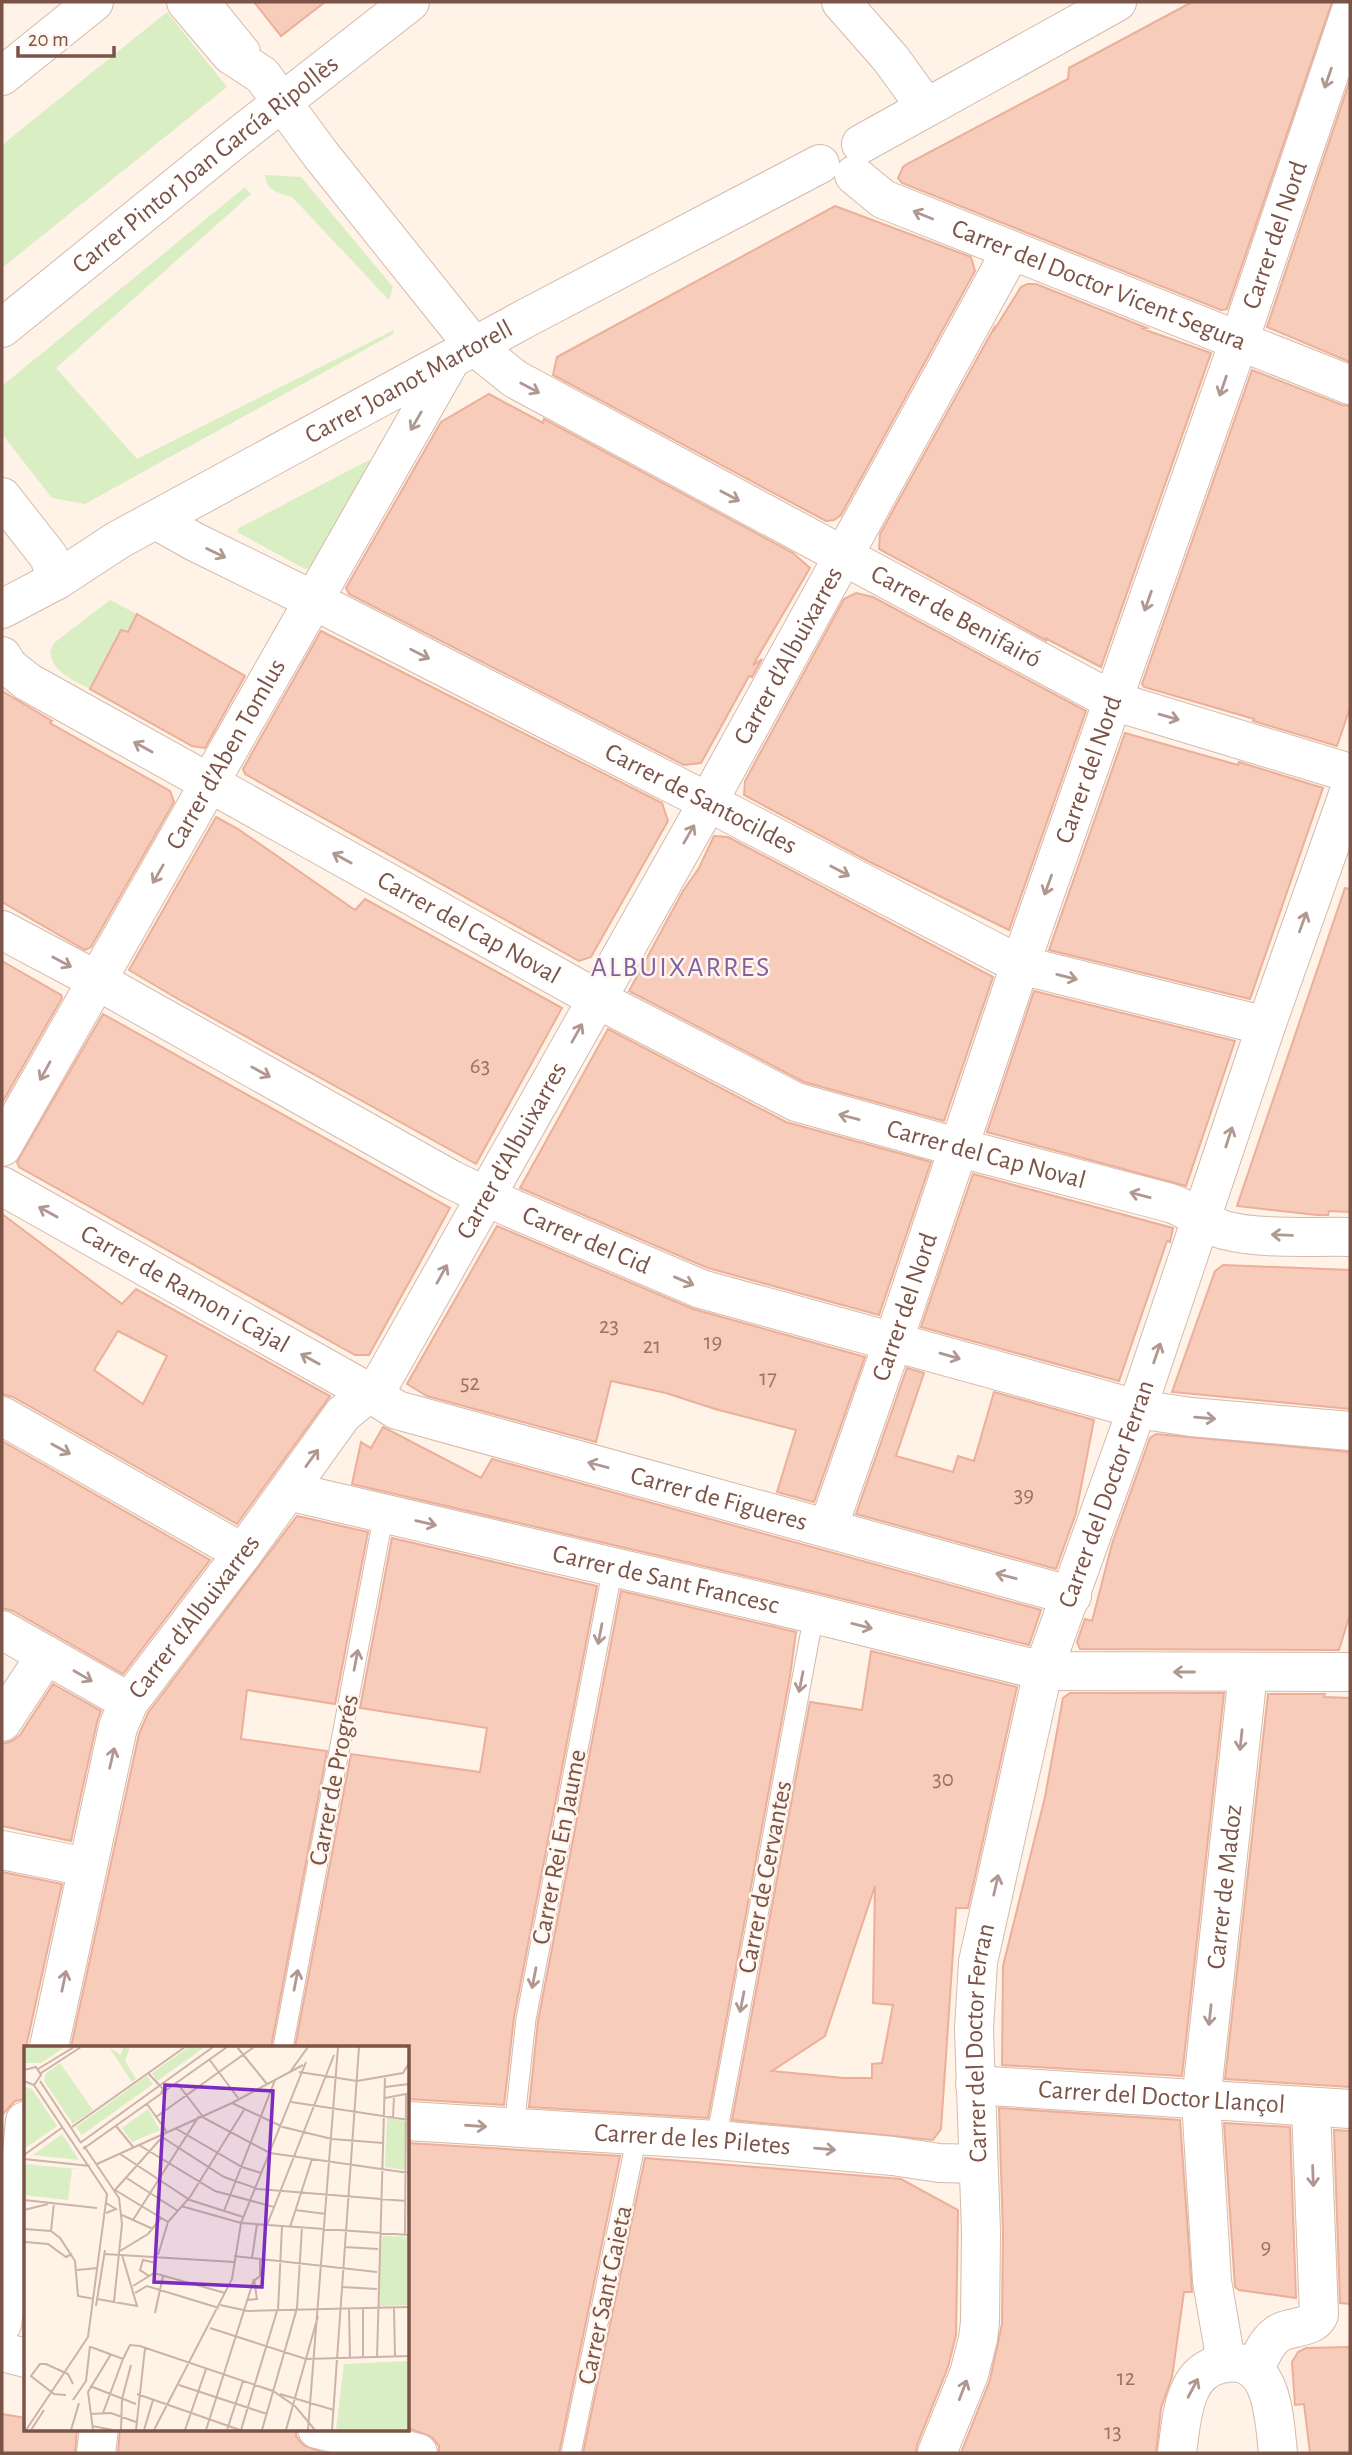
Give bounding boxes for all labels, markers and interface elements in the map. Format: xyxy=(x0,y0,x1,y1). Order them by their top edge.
scale bar xyxy=(18,14,114,58)
text: 20 m xyxy=(28,29,69,50)
street label: Carrer Pintor Joan García Ripollès xyxy=(67,50,343,278)
one-way arrow xyxy=(1321,66,1333,88)
street label: Carrer del Nord xyxy=(1238,158,1312,312)
one-way arrow xyxy=(912,207,934,220)
street label: Carrer del Doctor Vicent Segura xyxy=(948,215,1250,355)
street label: Carrer Joanot Martorell xyxy=(301,315,517,449)
one-way arrow xyxy=(1216,374,1228,396)
one-way arrow xyxy=(519,382,540,395)
one-way arrow xyxy=(409,410,423,430)
one-way arrow xyxy=(719,490,740,503)
one-way arrow xyxy=(205,546,226,560)
street label: Carrer de Benifairó xyxy=(867,560,1045,673)
street label: Carrer d'Albuixarres xyxy=(729,563,848,749)
one-way arrow xyxy=(1141,589,1153,611)
one-way arrow xyxy=(409,648,429,662)
street label: Carrer d'Aben Tomlus xyxy=(161,655,290,854)
street label: Carrer del Nord xyxy=(1051,692,1126,847)
one-way arrow xyxy=(1158,712,1180,725)
street label: Carrer de Santocildes xyxy=(601,739,801,859)
one-way arrow xyxy=(134,740,154,754)
one-way arrow xyxy=(682,825,696,845)
one-way arrow xyxy=(332,851,353,864)
one-way arrow xyxy=(151,863,165,883)
one-way arrow xyxy=(829,864,850,878)
street label: Carrer del Cap Noval xyxy=(373,866,565,989)
one-way arrow xyxy=(1041,873,1054,895)
one-way arrow xyxy=(1298,911,1310,933)
district label: ALBUIXARRES xyxy=(591,954,771,982)
one-way arrow xyxy=(51,956,72,969)
one-way arrow xyxy=(1055,971,1078,984)
one-way arrow xyxy=(570,1023,584,1043)
house number: 63 xyxy=(470,1055,490,1078)
street label: Carrer d'Albuixarres xyxy=(452,1058,572,1244)
one-way arrow xyxy=(38,1060,51,1081)
one-way arrow xyxy=(250,1066,271,1079)
one-way arrow xyxy=(838,1110,860,1123)
street label: Carrer del Cap Noval xyxy=(884,1115,1088,1193)
one-way arrow xyxy=(1224,1127,1237,1149)
one-way arrow xyxy=(1129,1188,1152,1201)
street label: Carrer del Cid xyxy=(519,1201,654,1279)
one-way arrow xyxy=(38,1205,58,1219)
street label: Carrer de Ramon i Cajal xyxy=(76,1220,294,1358)
one-way arrow xyxy=(1271,1228,1294,1242)
street label: Carrer del Nord xyxy=(867,1230,942,1384)
one-way arrow xyxy=(435,1264,449,1284)
one-way arrow xyxy=(673,1276,694,1289)
house number: 23 xyxy=(599,1315,619,1338)
house number: 19 xyxy=(704,1331,722,1354)
house number: 21 xyxy=(643,1335,661,1358)
one-way arrow xyxy=(1152,1342,1164,1364)
one-way arrow xyxy=(939,1351,961,1364)
one-way arrow xyxy=(300,1352,321,1365)
house number: 17 xyxy=(759,1367,777,1390)
house number: 52 xyxy=(460,1372,480,1395)
street label: Carrer del Doctor Ferran xyxy=(1054,1377,1159,1611)
one-way arrow xyxy=(1193,1412,1216,1425)
one-way arrow xyxy=(51,1443,71,1457)
one-way arrow xyxy=(305,1449,319,1468)
one-way arrow xyxy=(587,1458,609,1471)
street label: Carrer de Figueres xyxy=(628,1462,810,1535)
house number: 39 xyxy=(1014,1484,1034,1507)
one-way arrow xyxy=(414,1517,437,1530)
street label: Carrer d'Albuixarres xyxy=(124,1530,265,1703)
street label: Carrer de Sant Francesc xyxy=(550,1540,781,1618)
one-way arrow xyxy=(995,1569,1018,1582)
one-way arrow xyxy=(850,1620,873,1633)
one-way arrow xyxy=(593,1622,606,1645)
one-way arrow xyxy=(350,1649,364,1672)
one-way arrow xyxy=(1173,1665,1196,1679)
one-way arrow xyxy=(72,1669,92,1683)
one-way arrow xyxy=(794,1670,807,1692)
street label: Carrer de Progrés xyxy=(305,1692,363,1868)
one-way arrow xyxy=(1234,1729,1247,1751)
one-way arrow xyxy=(105,1747,119,1770)
street label: Carrer Rei En Jaume xyxy=(527,1747,591,1947)
house number: 30 xyxy=(932,1768,954,1791)
street label: Carrer de Cervantes xyxy=(734,1779,796,1975)
street label: Carrer de Madoz xyxy=(1203,1803,1246,1970)
one-way arrow xyxy=(989,1874,1003,1897)
street label: Carrer del Doctor Ferran xyxy=(961,1921,999,2163)
one-way arrow xyxy=(526,1966,540,1989)
one-way arrow xyxy=(290,1969,303,1992)
one-way arrow xyxy=(58,1970,71,1992)
one-way arrow xyxy=(734,1990,748,2013)
one-way arrow xyxy=(1204,2003,1217,2026)
inset map xyxy=(24,2046,410,2430)
street label: Carrer del Doctor Llançol xyxy=(1037,2076,1286,2118)
one-way arrow xyxy=(464,2119,487,2132)
street label: Carrer de les Piletes xyxy=(593,2120,792,2160)
one-way arrow xyxy=(813,2143,836,2156)
one-way arrow xyxy=(1307,2164,1320,2187)
street label: Carrer Sant Gaieta xyxy=(573,2203,637,2387)
house number: 9 xyxy=(1261,2236,1271,2259)
house number: 12 xyxy=(1117,2367,1135,2390)
one-way arrow xyxy=(1187,2378,1201,2398)
one-way arrow xyxy=(957,2380,970,2401)
house number: 13 xyxy=(1104,2421,1122,2444)

